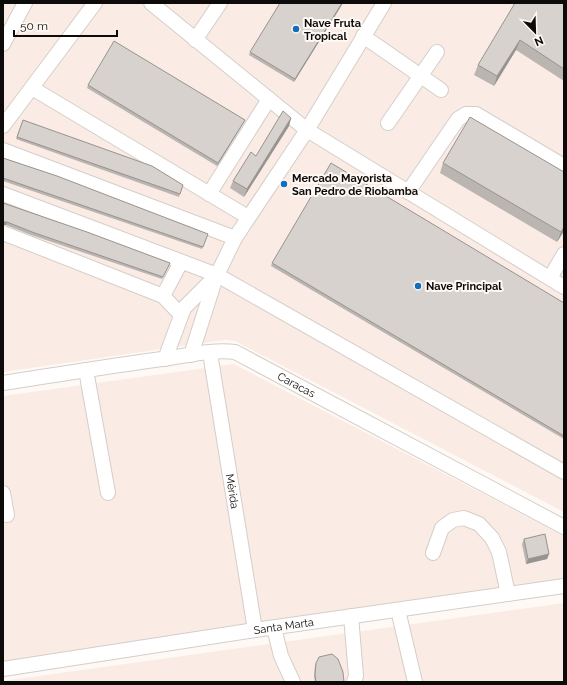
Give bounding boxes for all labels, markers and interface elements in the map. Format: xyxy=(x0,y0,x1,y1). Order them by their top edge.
scale bar xyxy=(14,12,117,38)
north arrow xyxy=(515,12,555,52)
place label: Nave Fruta Tropical xyxy=(304,17,361,43)
text: 50 m xyxy=(20,19,48,33)
marker: Nave Fruta Tropical xyxy=(291,24,301,34)
text: N xyxy=(532,33,545,48)
place label: Mercado Mayorista San Pedro de Riobamba xyxy=(292,172,418,198)
marker: Mercado Mayorista San Pedro de Riobamba xyxy=(279,179,289,189)
place label: Nave Principal xyxy=(426,280,502,293)
marker: Nave Principal xyxy=(413,281,423,291)
street label: Caracas xyxy=(275,370,317,400)
street label: Mérida xyxy=(223,473,241,510)
street label: Santa Marta xyxy=(253,616,315,637)

